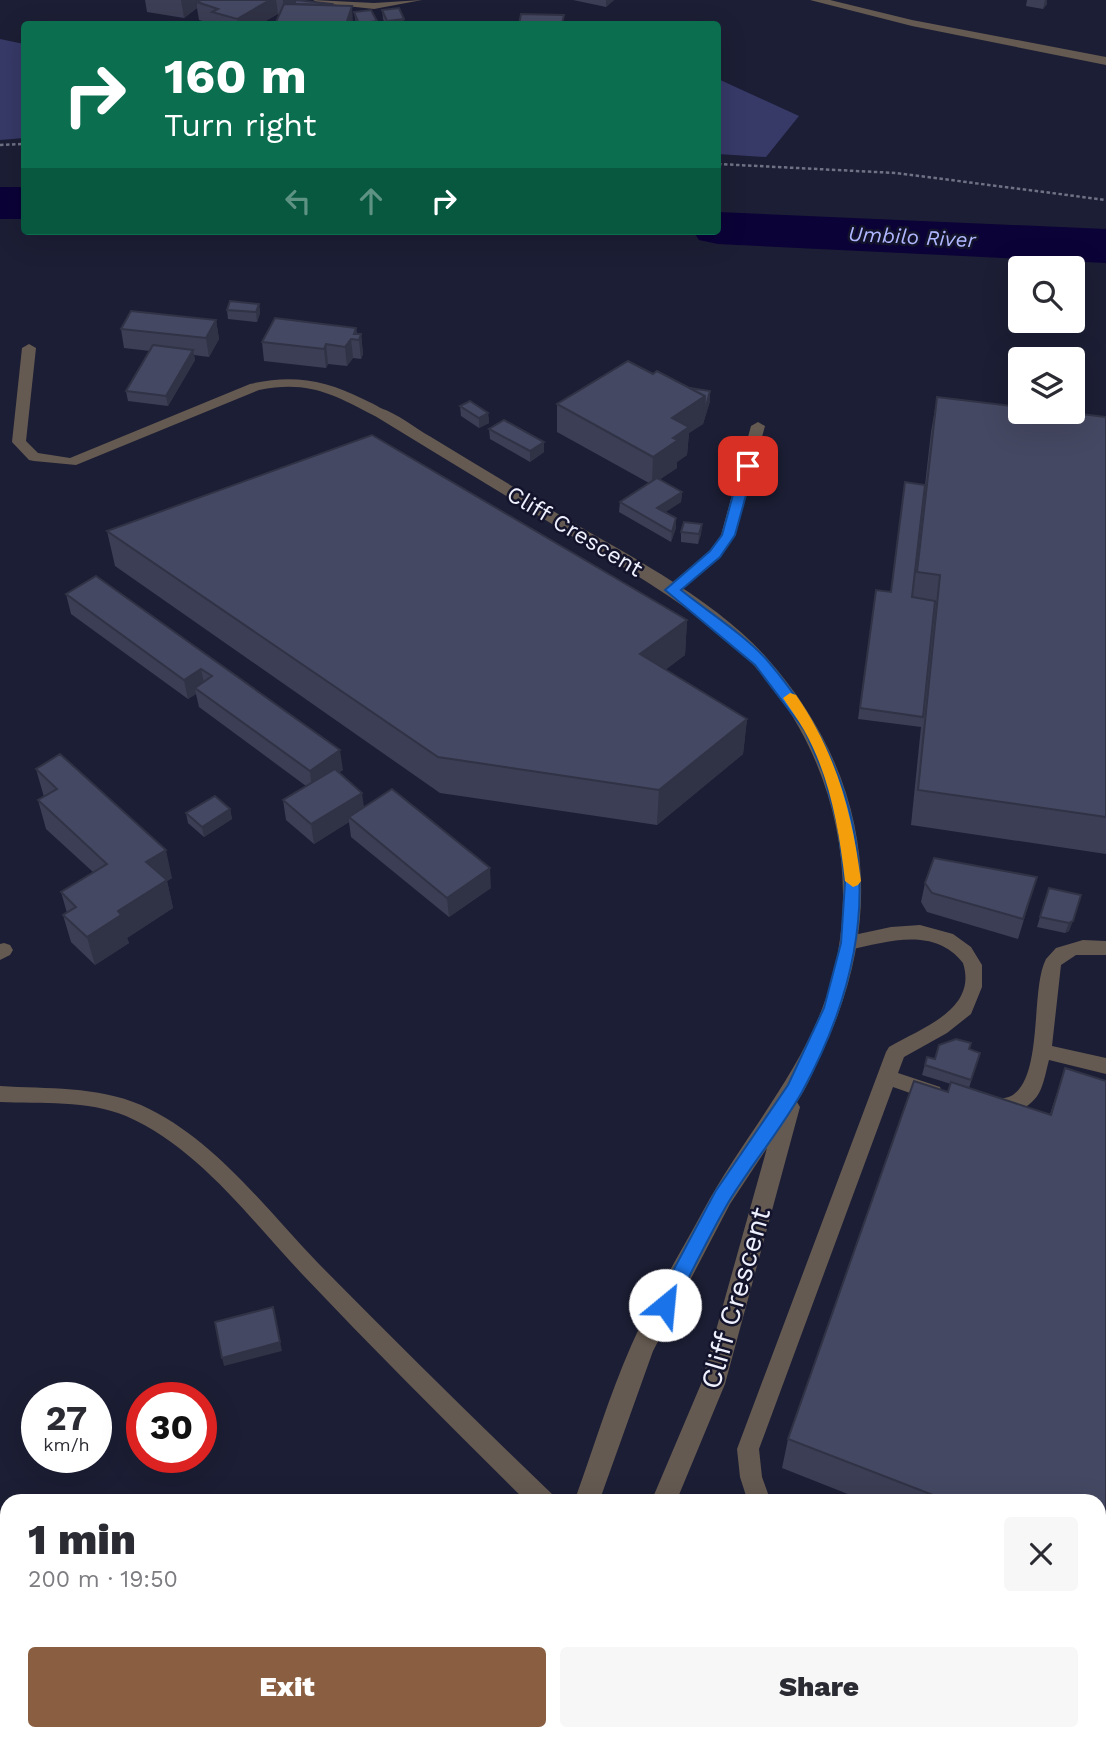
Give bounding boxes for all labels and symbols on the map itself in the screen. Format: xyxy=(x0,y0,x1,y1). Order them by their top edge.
water label: Umbilo River xyxy=(848,221,977,252)
pin xyxy=(718,436,778,496)
street label: Cliff Crescent xyxy=(502,480,648,583)
street label: Cliff Crescent xyxy=(694,1203,777,1393)
position arrow xyxy=(628,1268,702,1342)
speed limit sign: 30 xyxy=(126,1382,217,1473)

